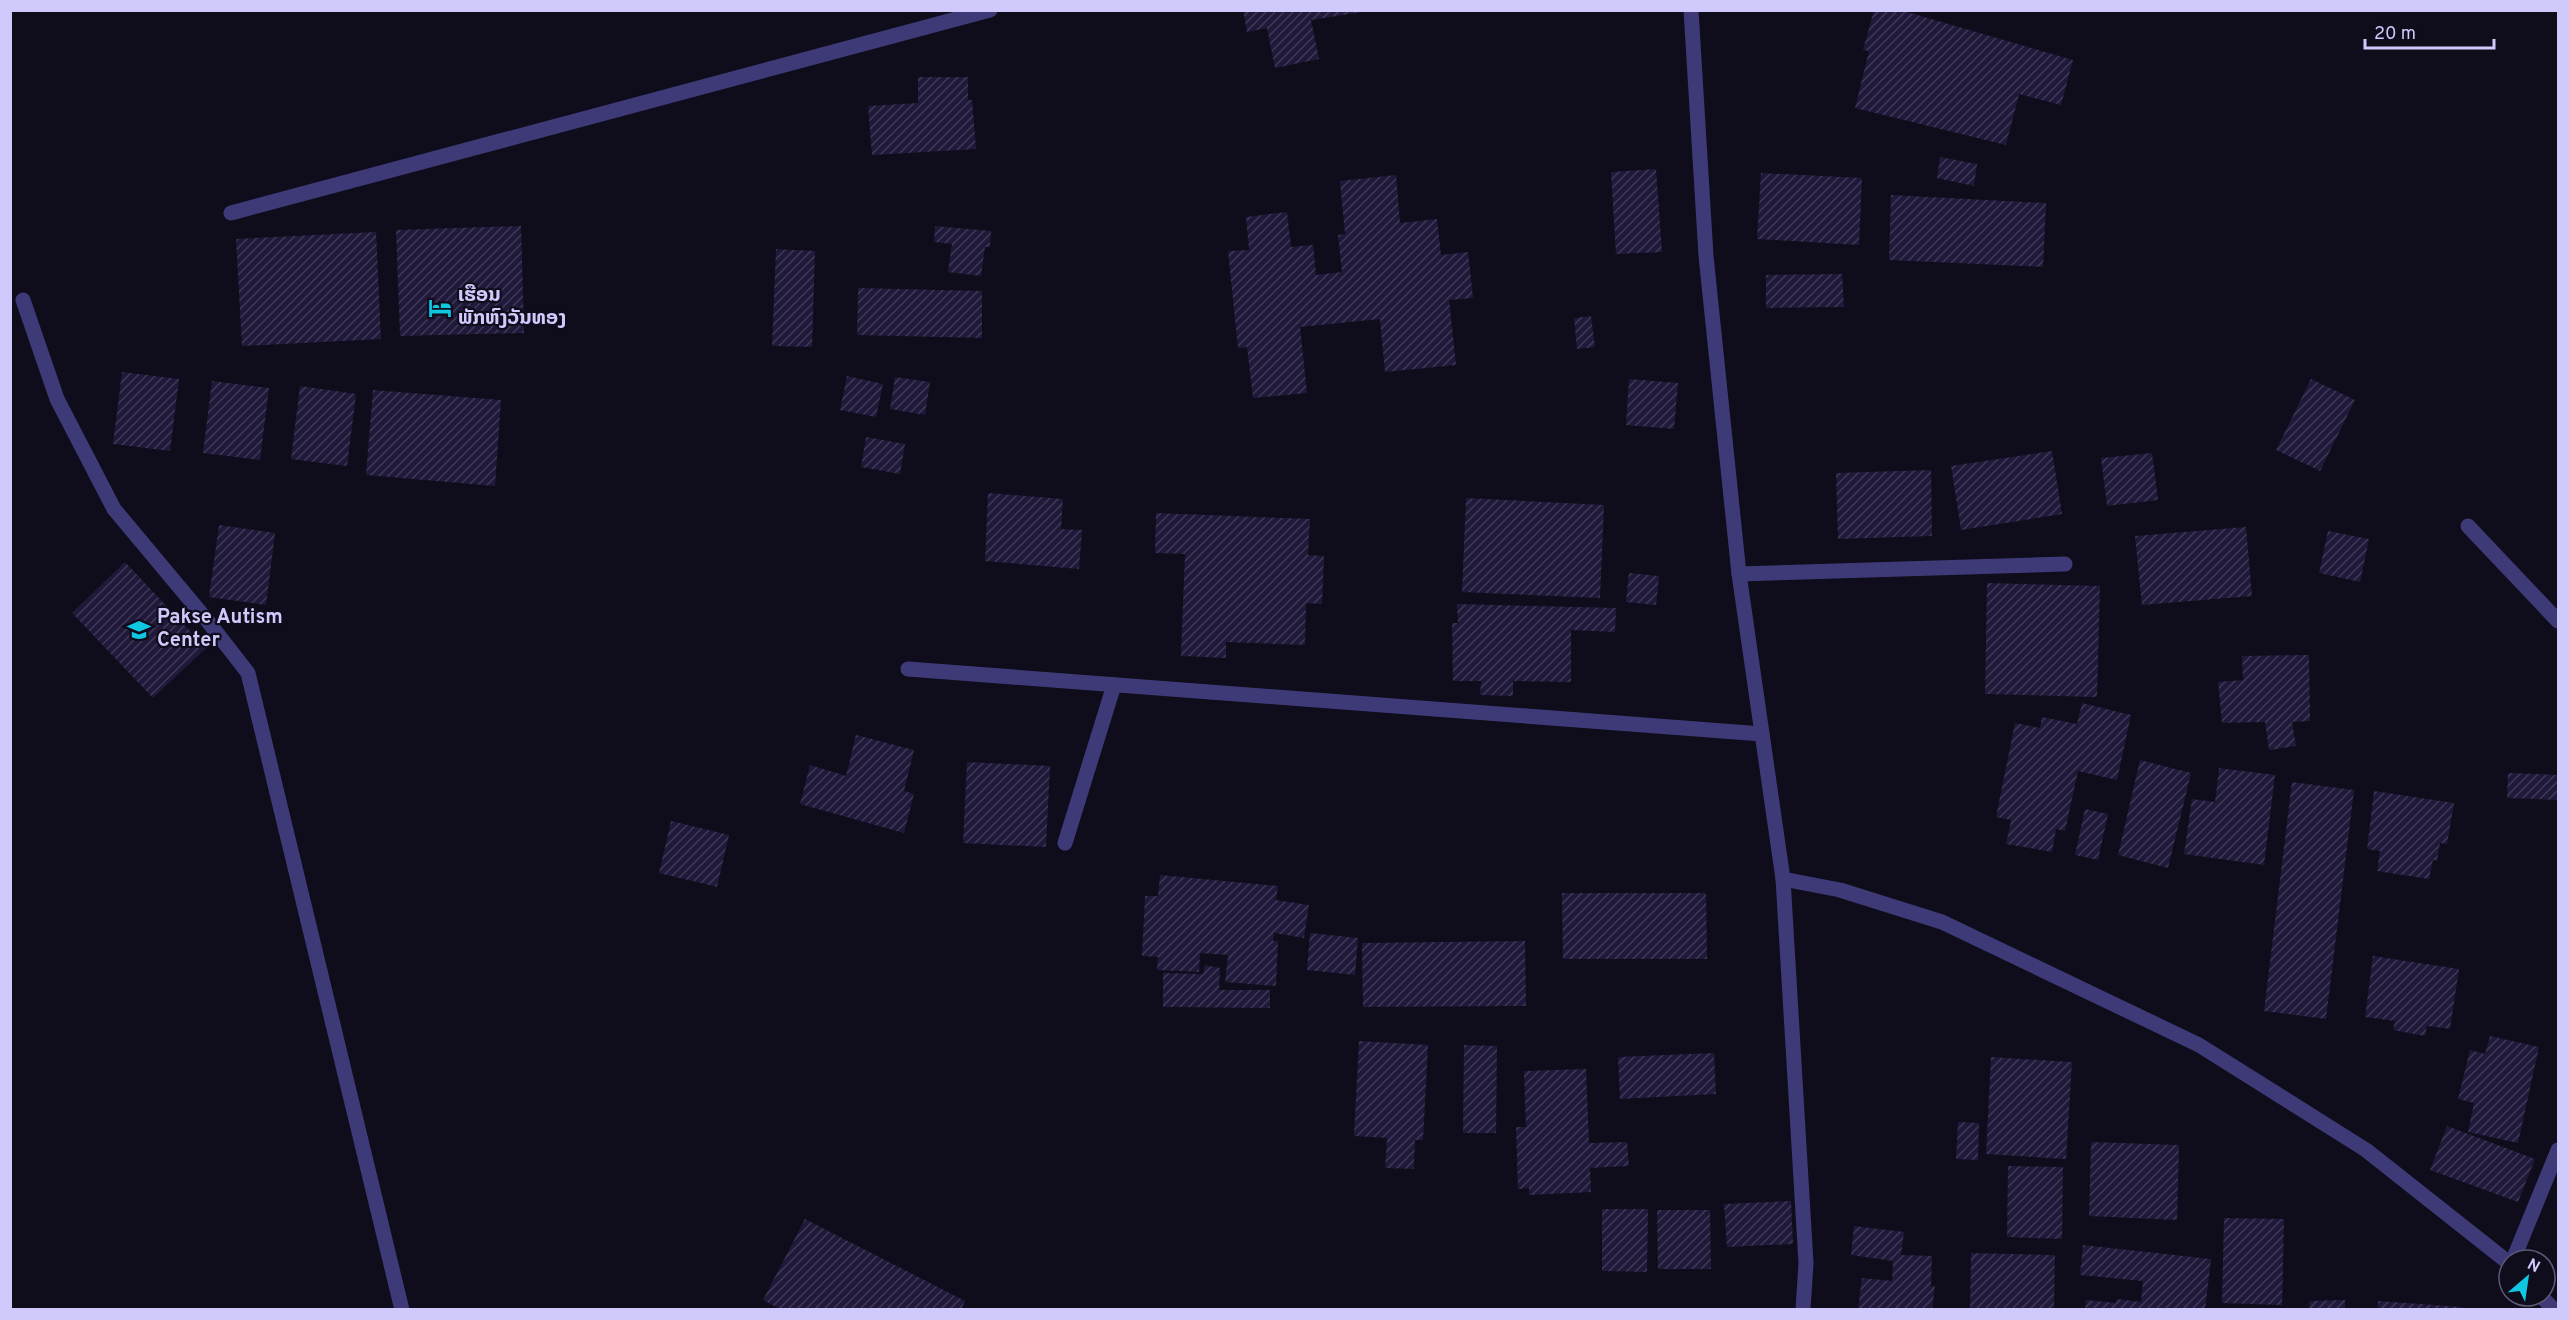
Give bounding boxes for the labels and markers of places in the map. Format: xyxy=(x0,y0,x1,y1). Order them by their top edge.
place label: ເຮືອນ ພັກຫົງວັນທອງ xyxy=(458,283,566,332)
hotel icon: ເຮືອນ ພັກຫົງວັນທອງ xyxy=(427,295,453,321)
place label: Pakse Autism Center xyxy=(157,605,283,654)
school or university icon: Pakse Autism Center xyxy=(126,617,152,643)

